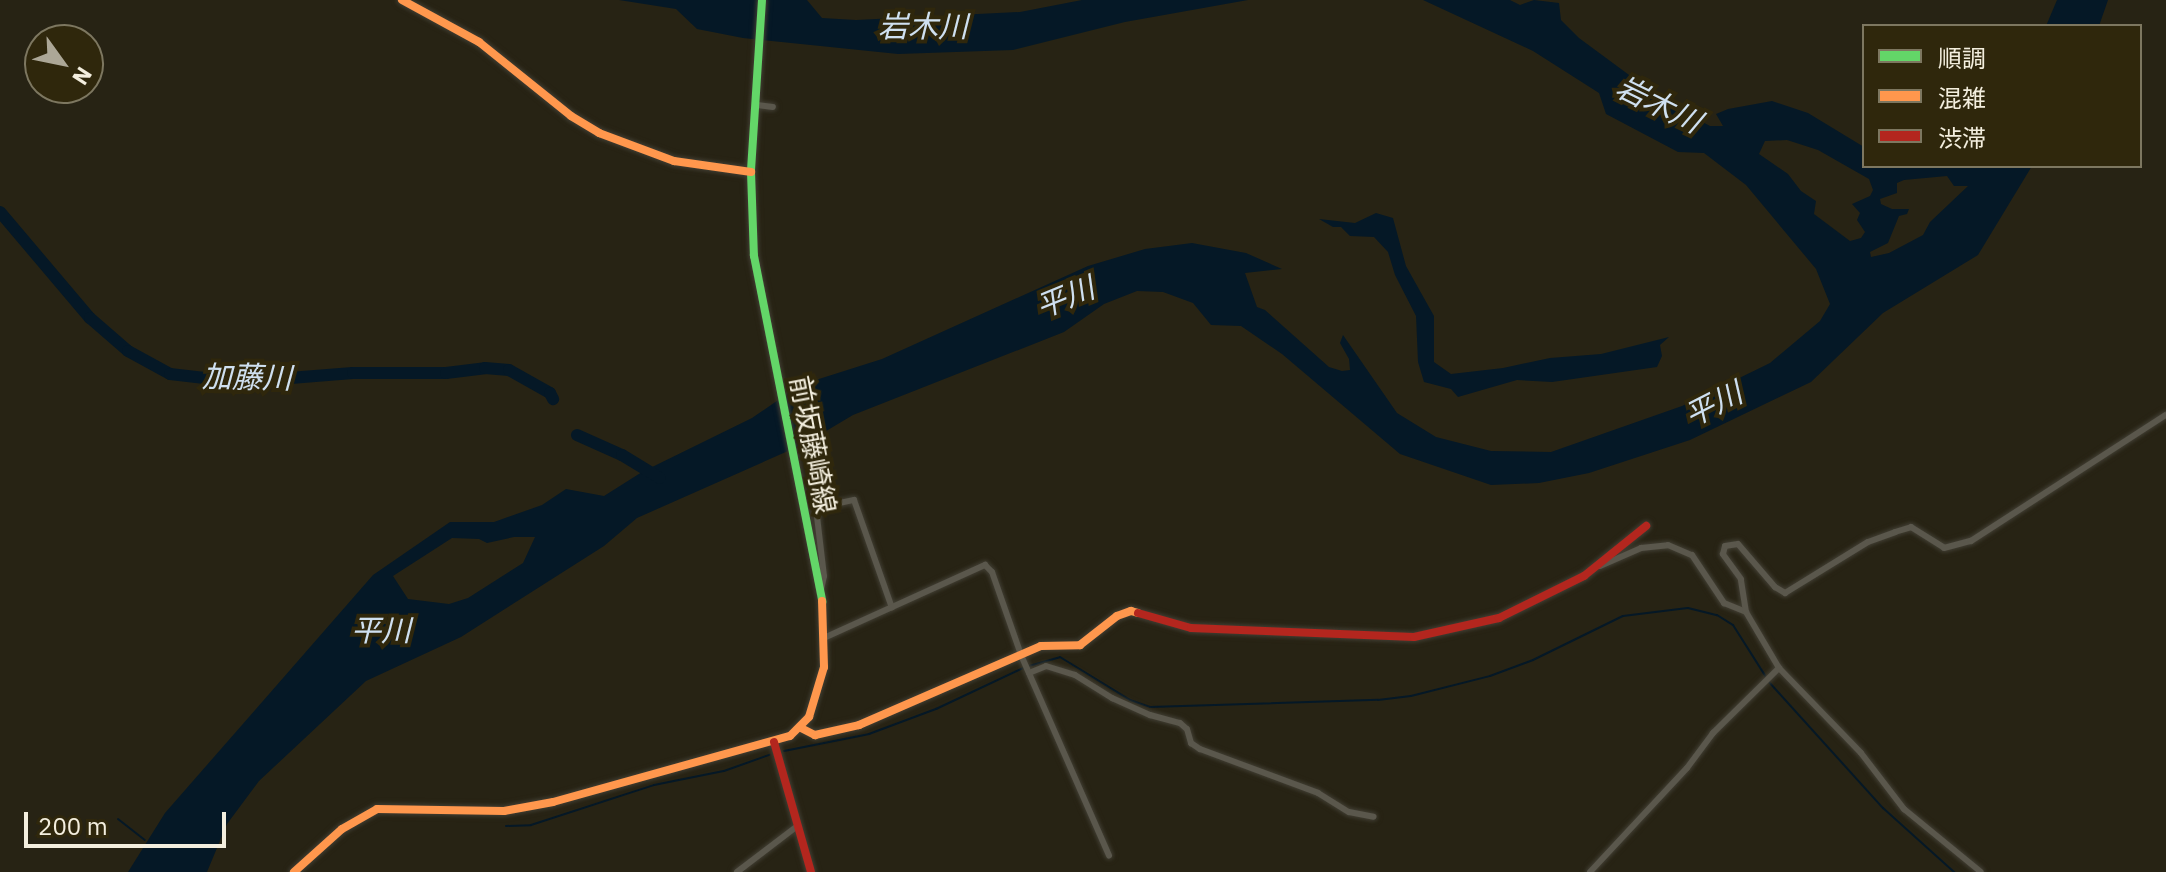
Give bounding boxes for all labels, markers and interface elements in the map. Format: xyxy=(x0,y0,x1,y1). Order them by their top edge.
water label: 岩木川 xyxy=(878,8,968,44)
north arrow xyxy=(24,24,104,104)
legend xyxy=(1862,24,2142,168)
text: 順調 xyxy=(1938,42,1986,74)
text: N xyxy=(66,62,99,91)
water label: 岩木川 xyxy=(1611,68,1707,140)
text: 混雑 xyxy=(1938,82,1986,114)
text: 渋滞 xyxy=(1938,122,1986,154)
water label: 平川 xyxy=(1030,269,1100,325)
water label: 加藤川 xyxy=(202,358,292,396)
street label: 前坂藤崎線 xyxy=(783,373,843,517)
water label: 平川 xyxy=(1678,374,1748,434)
water label: 平川 xyxy=(351,612,411,648)
scale bar xyxy=(28,796,230,846)
text: 200 m xyxy=(38,810,108,842)

